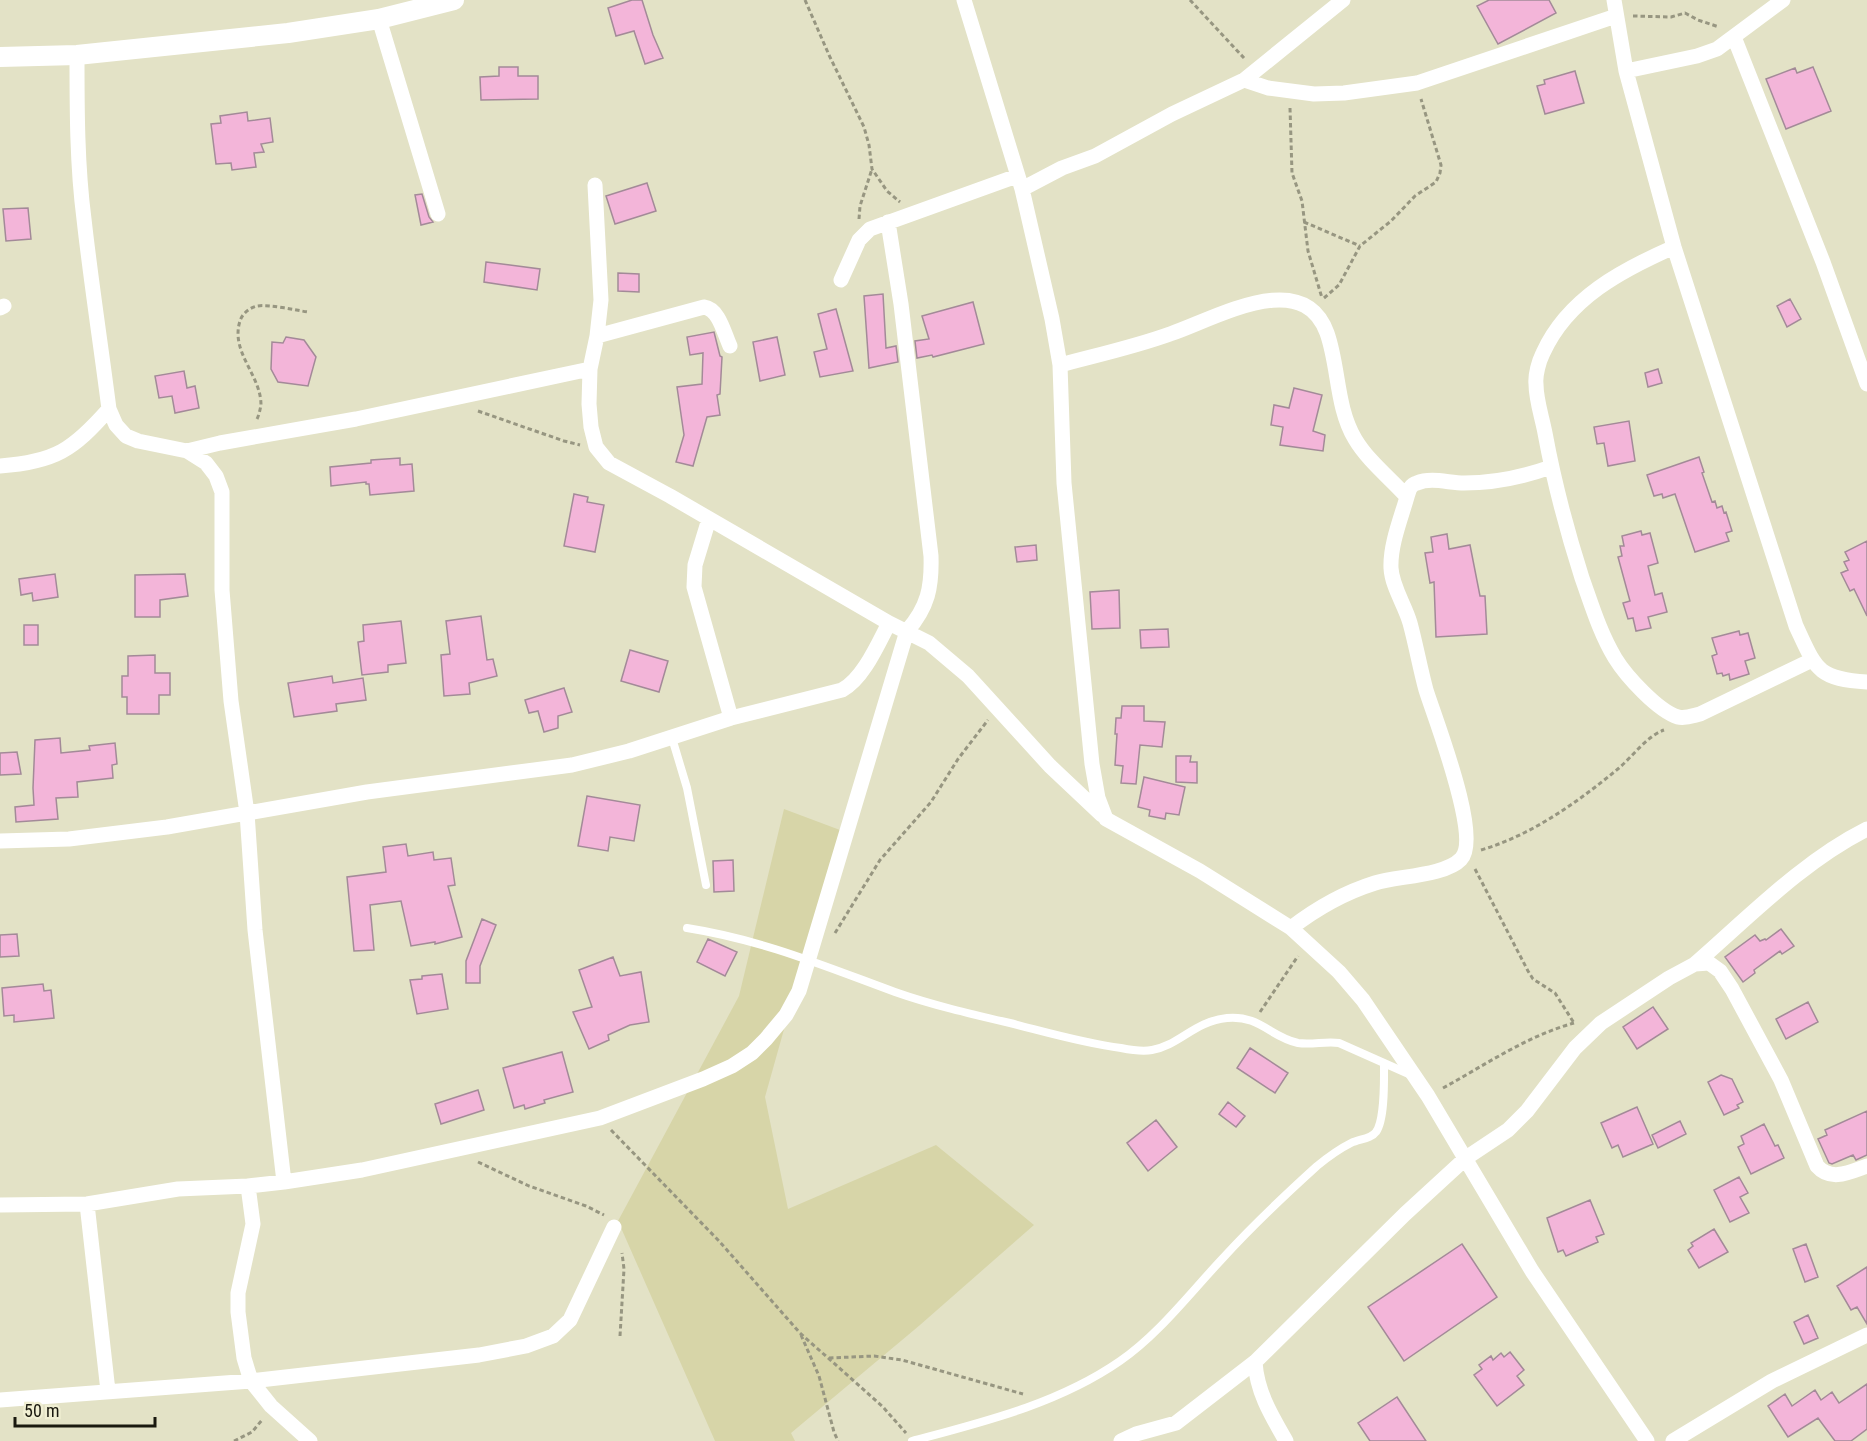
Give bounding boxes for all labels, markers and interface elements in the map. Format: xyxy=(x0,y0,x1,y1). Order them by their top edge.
scale bar xyxy=(15,1390,154,1428)
text: 50 m xyxy=(24,1400,59,1421)

